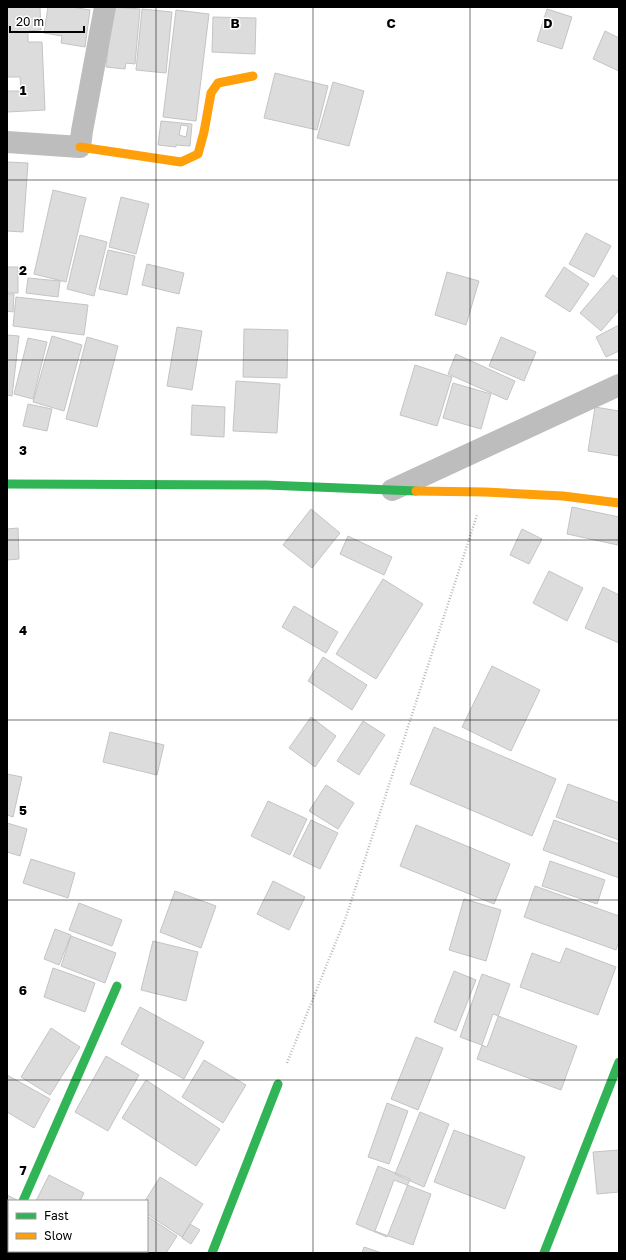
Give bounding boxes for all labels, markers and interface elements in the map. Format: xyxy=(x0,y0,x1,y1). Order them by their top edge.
scale bar xyxy=(10,8,84,34)
text: 20 m xyxy=(16,14,44,29)
text: B xyxy=(230,15,240,31)
text: C xyxy=(386,15,396,31)
text: D xyxy=(543,15,553,31)
text: 1 xyxy=(20,82,27,98)
text: 2 xyxy=(19,262,27,278)
text: 3 xyxy=(19,442,27,458)
text: 4 xyxy=(19,622,27,638)
text: 5 xyxy=(19,802,27,818)
text: 6 xyxy=(19,982,27,998)
text: 7 xyxy=(19,1162,27,1178)
legend xyxy=(8,1200,148,1252)
text: Fast xyxy=(44,1208,69,1223)
text: Slow xyxy=(44,1228,72,1243)

